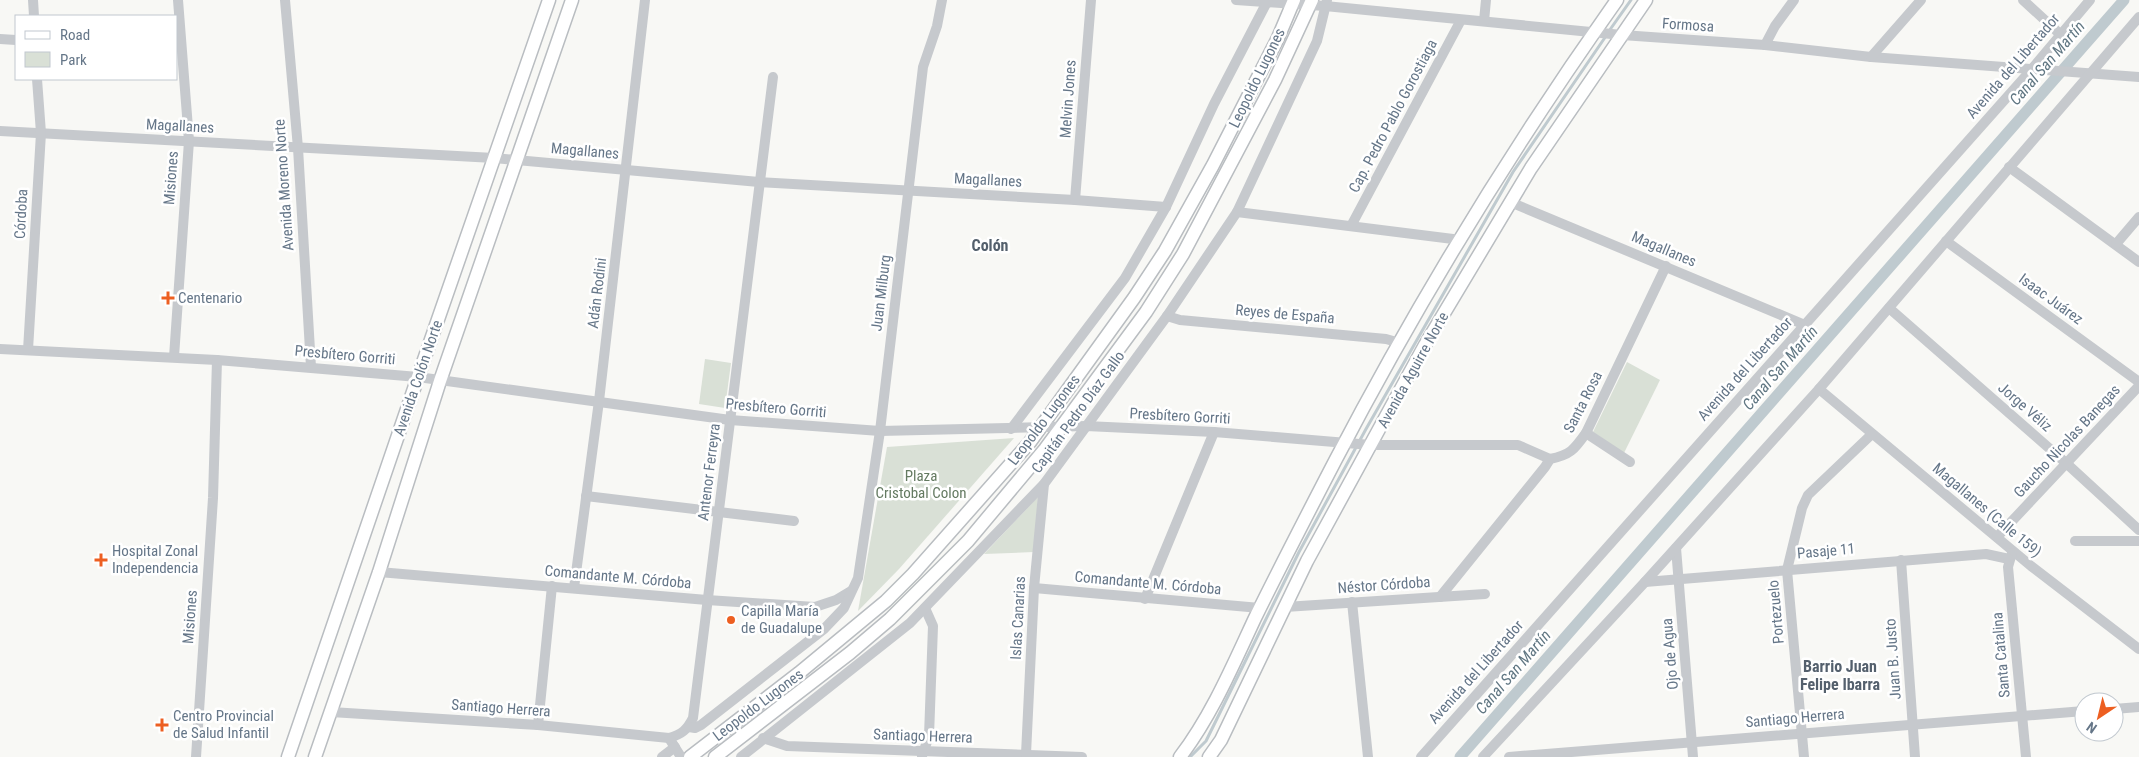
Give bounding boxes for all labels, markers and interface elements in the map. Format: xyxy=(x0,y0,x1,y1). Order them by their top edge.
street label: Avenida del Libertador xyxy=(1963,10,2064,122)
street label: Formosa xyxy=(1661,14,1715,36)
legend xyxy=(15,15,178,80)
water label: Canal San Martín xyxy=(2005,17,2089,109)
street label: Leopoldo Lugones xyxy=(1225,25,1289,131)
text: Road xyxy=(60,26,90,44)
street label: Cap. Pedro Pablo Gorostiaga xyxy=(1345,36,1441,196)
text: Park xyxy=(60,51,87,69)
street label: Melvin Jones xyxy=(1056,59,1080,139)
street label: Magallanes xyxy=(145,115,215,137)
street label: Avenida Moreno Norte xyxy=(270,118,298,252)
street label: Magallanes xyxy=(550,139,620,163)
street label: Misiones xyxy=(160,150,182,205)
street label: Magallanes xyxy=(953,169,1023,191)
street label: Córdoba xyxy=(11,189,31,239)
street label: Magallanes xyxy=(1629,227,1699,271)
district label: Colón xyxy=(972,236,1009,255)
street label: Juan Milburg xyxy=(867,254,895,332)
street label: Adán Rodini xyxy=(584,257,610,329)
street label: Isaac Juárez xyxy=(2015,270,2087,328)
place label: Centenario xyxy=(178,289,242,307)
marker: Centenario xyxy=(162,292,174,304)
street label: Reyes de España xyxy=(1235,301,1335,327)
street label: Avenida Aguirre Norte xyxy=(1374,309,1452,431)
street label: Avenida del Libertador xyxy=(1694,313,1796,424)
street label: Avenida Colón Norte xyxy=(390,318,446,438)
water label: Canal San Martín xyxy=(1738,322,1822,414)
street label: Presbítero Gorriti xyxy=(294,342,396,368)
street label: Capitán Pedro Díaz Gallo xyxy=(1028,347,1128,477)
street label: Santa Rosa xyxy=(1560,368,1606,436)
street label: Leopoldo Lugones xyxy=(1004,371,1084,469)
street label: Jorge Véliz xyxy=(1994,379,2056,435)
street label: Gaucho Nicolas Banegas xyxy=(2010,381,2124,501)
street label: Presbítero Gorriti xyxy=(725,395,827,421)
street label: Presbítero Gorriti xyxy=(1129,404,1231,428)
street label: Antenor Ferreyra xyxy=(694,422,724,522)
street label: Magallanes (Calle 159) xyxy=(1929,459,2045,561)
park label: Plaza Cristobal Colon xyxy=(876,467,966,502)
street label: Pasaje 11 xyxy=(1796,540,1856,562)
place label: Hospital Zonal Independencia xyxy=(112,542,198,577)
marker: Hospital Zonal Independencia xyxy=(94,553,108,567)
street label: Comandante M. Córdoba xyxy=(544,562,692,592)
street label: Comandante M. Córdoba xyxy=(1074,568,1222,598)
street label: Néstor Córdoba xyxy=(1337,573,1431,597)
street label: Islas Canarias xyxy=(1007,576,1029,660)
street label: Portezuelo xyxy=(1764,579,1788,645)
street label: Misiones xyxy=(179,589,201,644)
place label: Capilla María de Guadalupe xyxy=(741,602,822,637)
street label: Santa Catalina xyxy=(1988,611,2014,699)
marker: Capilla María de Guadalupe xyxy=(725,614,737,626)
street label: Avenida del Libertador xyxy=(1425,616,1527,727)
street label: Ojo de Agua xyxy=(1658,617,1682,691)
street label: Juan B. Justo xyxy=(1881,618,1905,700)
water label: Canal San Martín xyxy=(1471,626,1555,718)
district label: Barrio Juan Felipe Ibarra xyxy=(1800,657,1881,694)
street label: Leopoldo Lugones xyxy=(709,665,807,745)
north arrow xyxy=(2074,692,2124,742)
street label: Santiago Herrera xyxy=(451,696,551,720)
street label: Santiago Herrera xyxy=(1745,705,1845,731)
place label: Centro Provincial de Salud Infantil xyxy=(173,707,274,742)
marker: Centro Provincial de Salud Infantil xyxy=(155,718,169,732)
text: N xyxy=(2083,719,2100,737)
street label: Santiago Herrera xyxy=(873,725,973,747)

